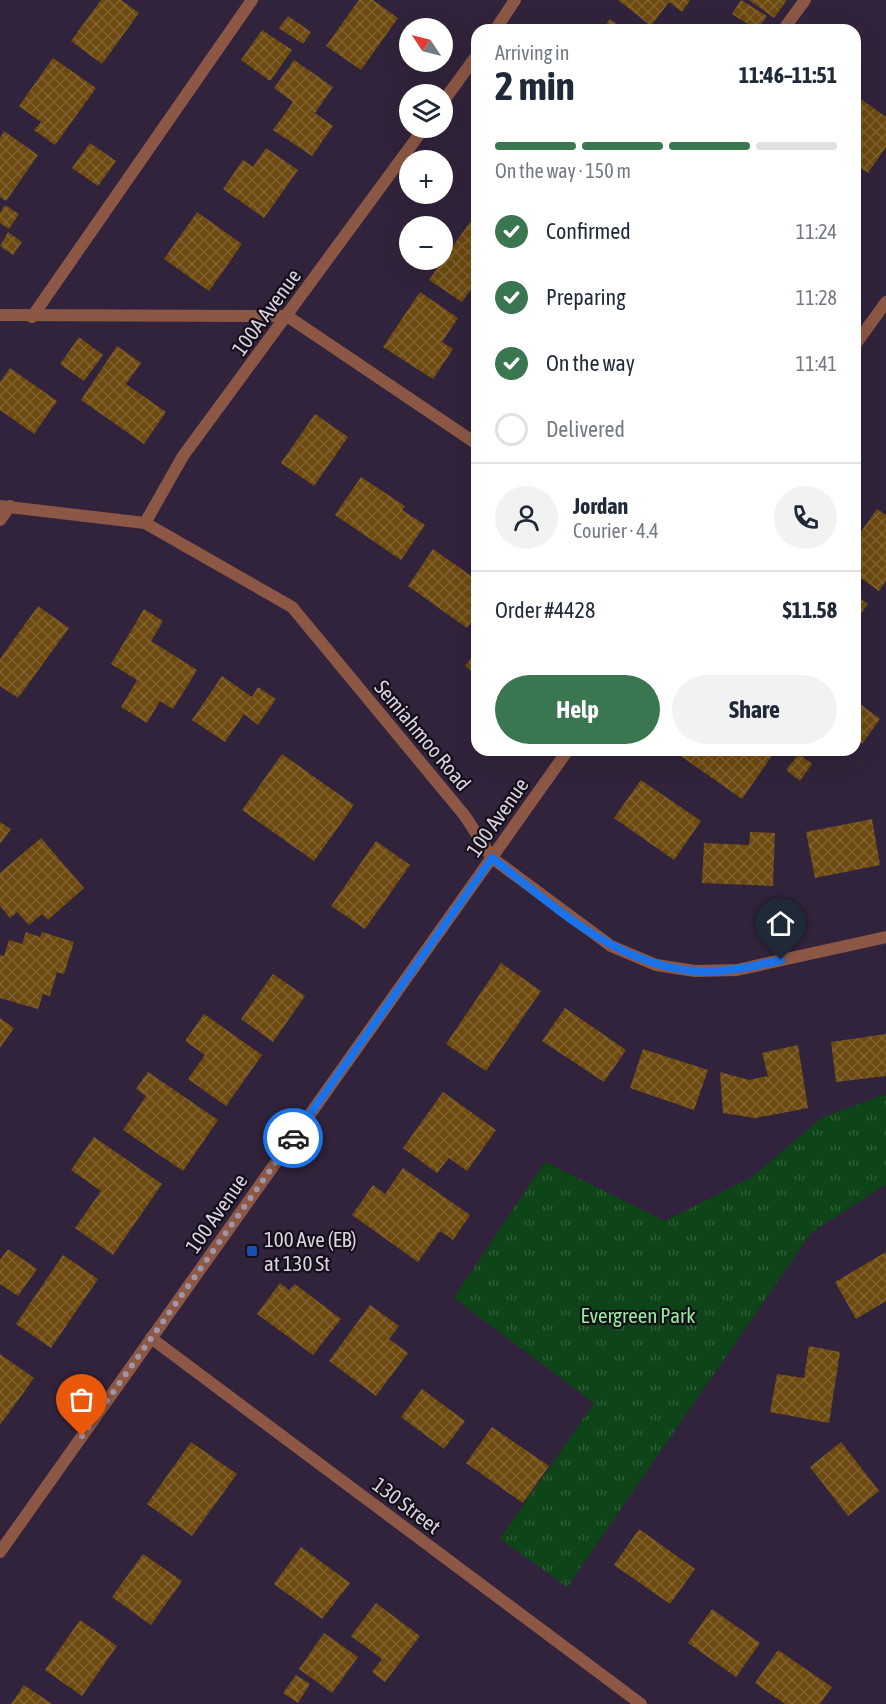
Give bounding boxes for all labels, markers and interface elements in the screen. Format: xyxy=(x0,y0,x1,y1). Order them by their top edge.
north arrow xyxy=(399,18,453,72)
map controls xyxy=(399,18,453,270)
text: Arriving in xyxy=(495,41,569,64)
text: 11:46–11:51 xyxy=(739,62,837,88)
text: 2 min xyxy=(495,64,575,108)
button: layers xyxy=(399,84,453,138)
button: + xyxy=(399,150,453,204)
text: On the way · 150 m xyxy=(495,159,631,182)
icon: check xyxy=(495,215,528,248)
button: − xyxy=(399,216,453,270)
text: Confirmed xyxy=(546,218,631,244)
text: 11:24 xyxy=(796,220,837,243)
street label: 100A Avenue xyxy=(227,264,305,360)
icon: check xyxy=(495,281,528,314)
text: Preparing xyxy=(546,284,626,310)
text: 11:28 xyxy=(796,286,837,309)
icon: check xyxy=(495,347,528,380)
text: On the way xyxy=(546,350,635,376)
text: 11:41 xyxy=(796,352,837,375)
text: Delivered xyxy=(546,416,625,442)
button: person xyxy=(495,486,558,549)
button: phone xyxy=(774,486,837,549)
text: Jordan xyxy=(573,493,628,519)
text: Courier · 4.4 xyxy=(573,519,659,542)
text: Order #4428 xyxy=(495,597,595,623)
text: $11.58 xyxy=(782,597,837,623)
street label: Semiahmoo Road xyxy=(370,675,476,795)
button: Help xyxy=(495,675,660,744)
button: Share xyxy=(672,675,837,744)
street label: 100 Avenue xyxy=(461,773,533,861)
pin xyxy=(755,898,806,960)
icon: home xyxy=(764,907,797,940)
courier xyxy=(263,1108,323,1168)
icon: car xyxy=(277,1122,310,1155)
street label: 100 Avenue xyxy=(180,1169,252,1257)
place label: 100 Ave (EB) at 130 St xyxy=(264,1227,357,1275)
marker: 100 Ave (EB) at 130 St xyxy=(245,1244,259,1258)
park label: Evergreen Park xyxy=(581,1303,695,1327)
pin xyxy=(56,1374,107,1436)
icon: bag xyxy=(65,1383,98,1416)
street label: 130 Street xyxy=(368,1472,446,1538)

